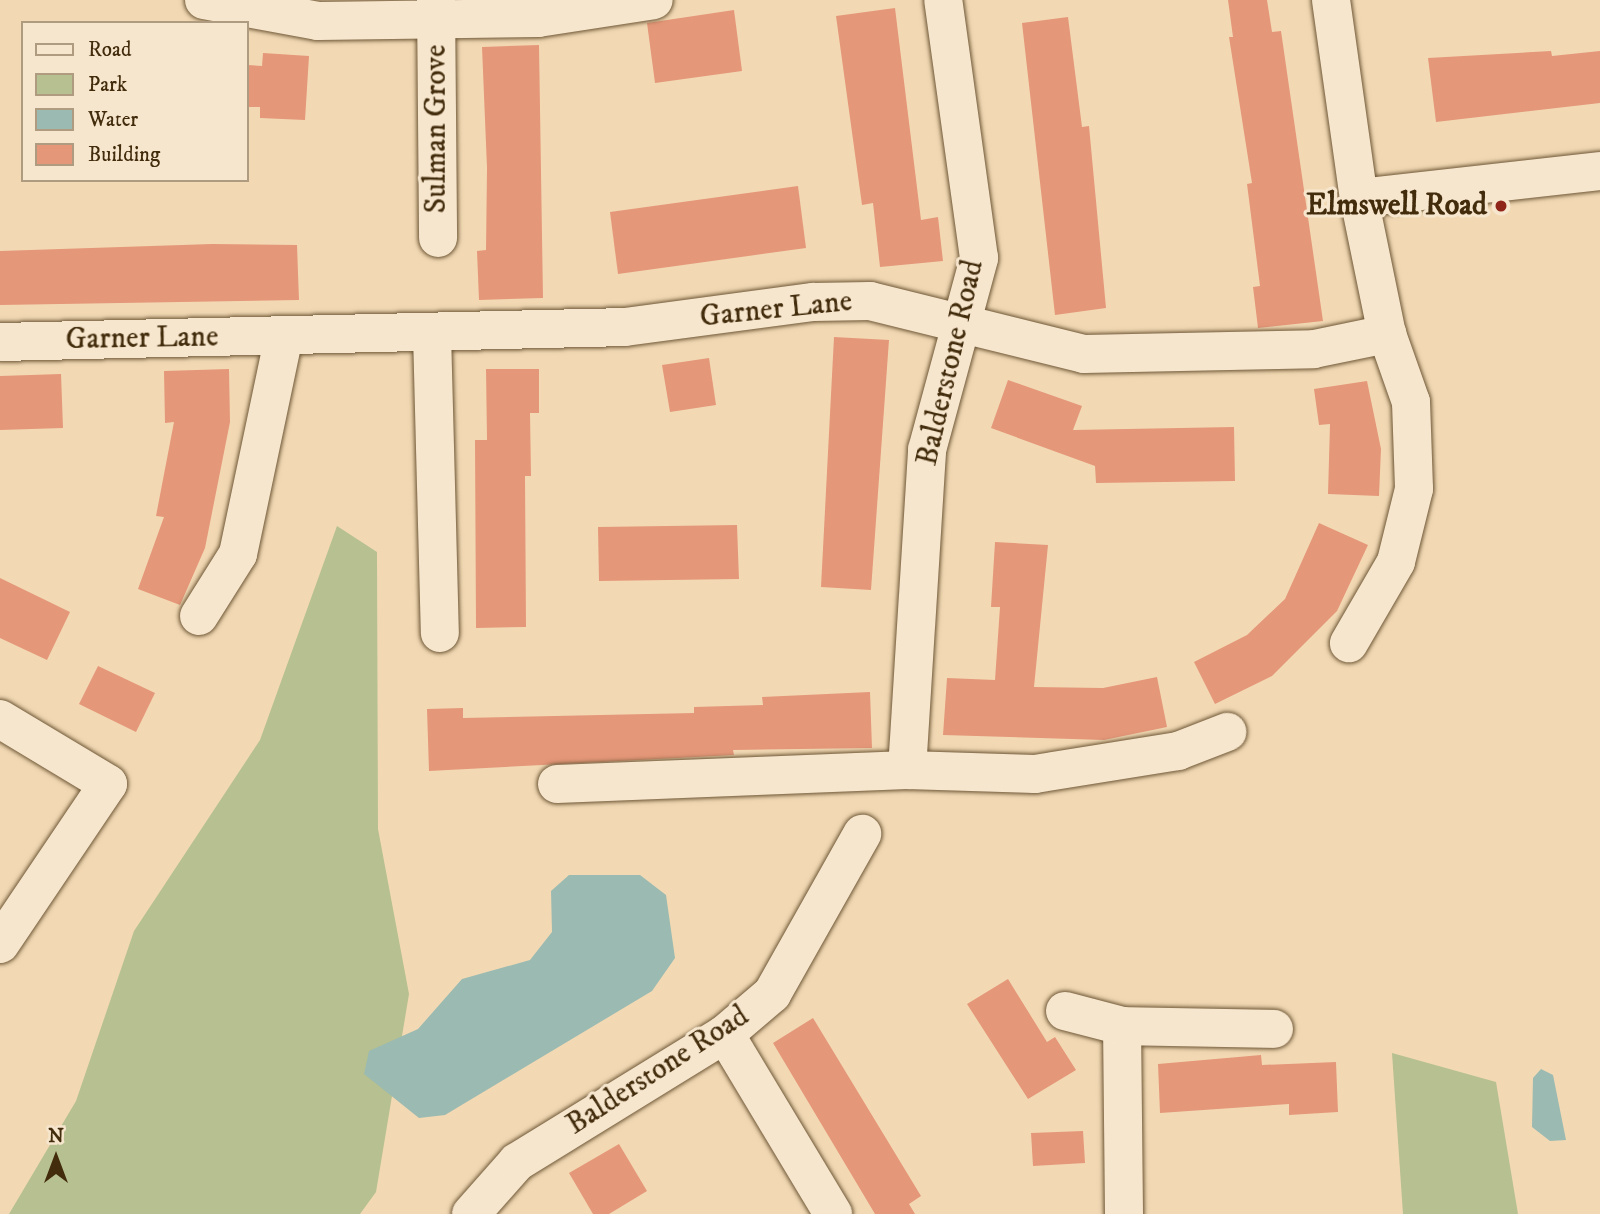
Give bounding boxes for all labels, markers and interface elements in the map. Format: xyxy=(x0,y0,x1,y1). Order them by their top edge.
legend xyxy=(21,21,248,182)
text: Road xyxy=(88,37,132,63)
street label: Sulman Grove xyxy=(419,45,455,213)
text: Park xyxy=(88,72,127,98)
text: Water xyxy=(88,107,138,133)
text: Building xyxy=(88,142,160,168)
place label: Elmswell Road xyxy=(1306,188,1487,224)
marker: Elmswell Road xyxy=(1493,198,1509,214)
street label: Balderstone Road xyxy=(910,257,992,469)
street label: Garner Lane xyxy=(698,284,854,336)
street label: Garner Lane xyxy=(65,320,219,358)
street label: Balderstone Road xyxy=(560,999,756,1143)
north arrow xyxy=(21,1123,91,1193)
text: N xyxy=(48,1125,64,1148)

